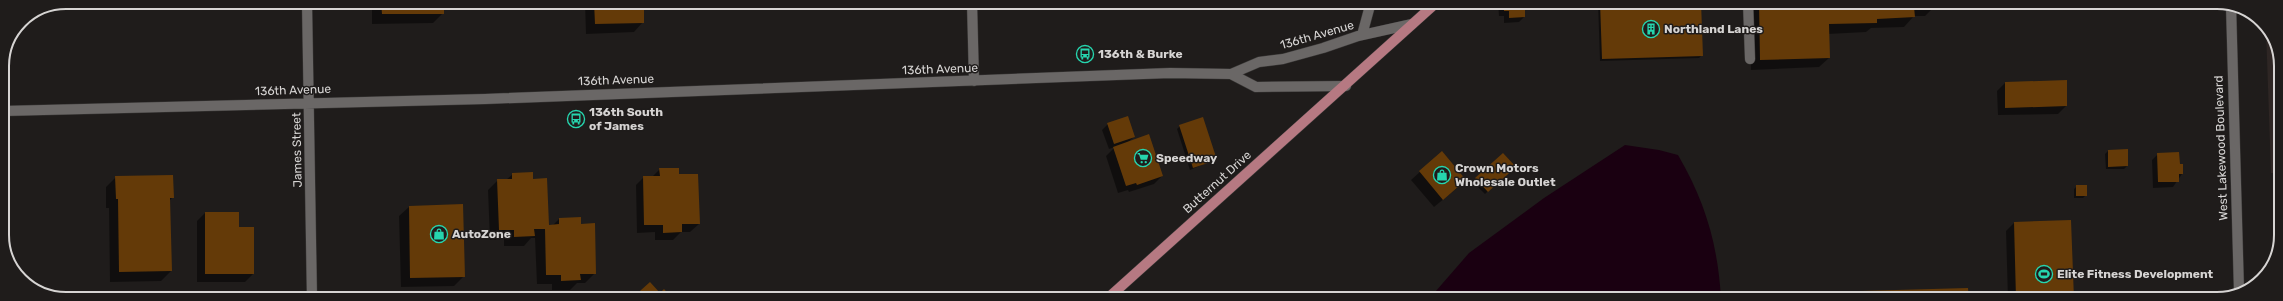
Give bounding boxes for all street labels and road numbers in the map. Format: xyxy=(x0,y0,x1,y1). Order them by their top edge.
street label: 136th Avenue xyxy=(1278,18,1356,52)
street label: 136th Avenue xyxy=(902,61,979,77)
street label: 136th Avenue xyxy=(578,72,655,88)
street label: West Lakewood Boulevard xyxy=(2211,75,2231,221)
street label: 136th Avenue xyxy=(255,82,332,98)
street label: James Street xyxy=(289,112,305,188)
street label: Butternut Drive xyxy=(1180,148,1254,216)

